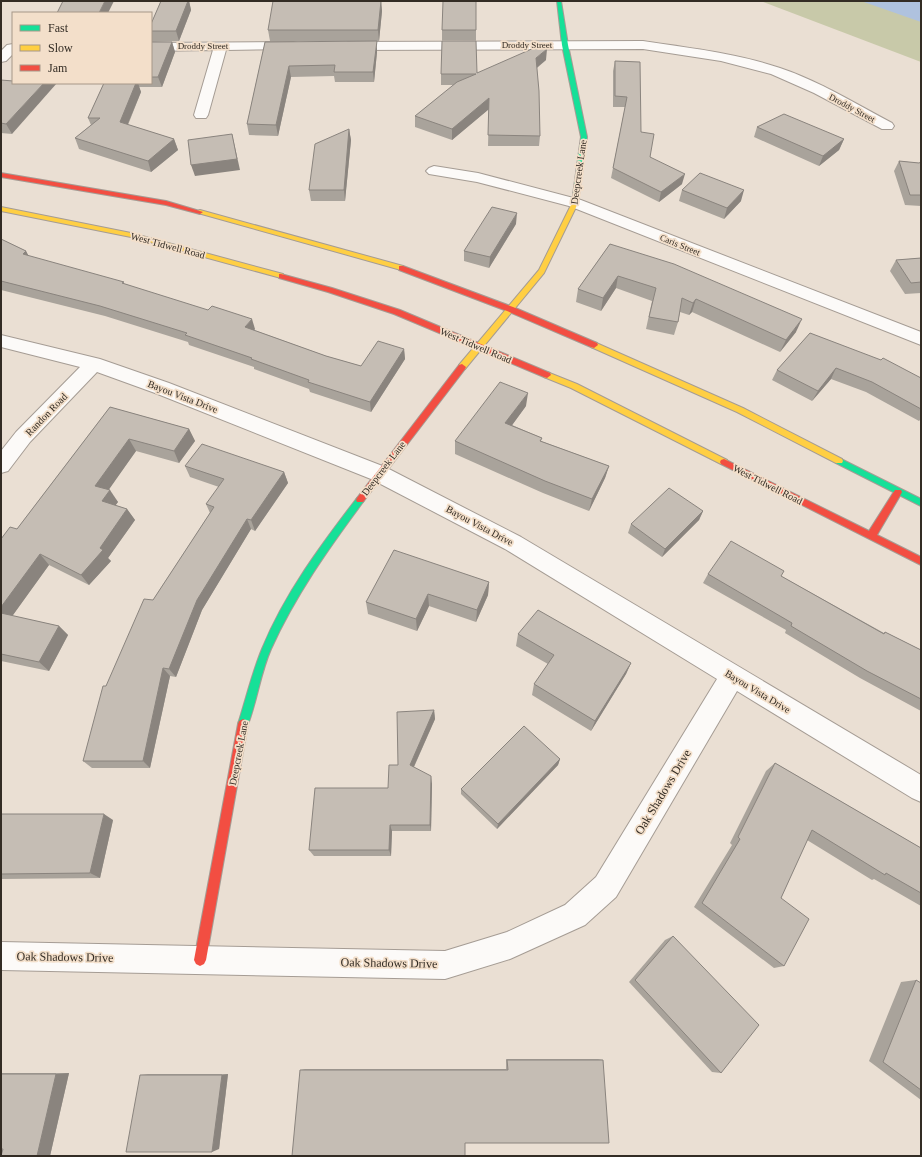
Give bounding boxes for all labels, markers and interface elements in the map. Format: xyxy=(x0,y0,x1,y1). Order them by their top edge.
legend xyxy=(12,12,152,84)
text: Fast xyxy=(48,21,69,35)
street label: Droddy Street xyxy=(502,40,553,50)
text: Slow xyxy=(48,41,73,55)
street label: Droddy Street xyxy=(178,41,229,51)
text: Jam xyxy=(48,61,68,75)
street label: Droddy Street xyxy=(827,92,877,125)
street label: Deepcreek Lane xyxy=(569,138,589,205)
street label: West Tidwell Road xyxy=(130,230,206,261)
street label: Caris Street xyxy=(659,232,702,258)
street label: West Tidwell Road xyxy=(438,325,513,365)
street label: Bayou Vista Drive xyxy=(146,378,220,415)
street label: Randon Road xyxy=(23,391,69,438)
street label: Deepcreek Lane xyxy=(359,438,408,498)
street label: West Tidwell Road xyxy=(731,462,804,507)
street label: Bayou Vista Drive xyxy=(444,503,516,548)
street label: Bayou Vista Drive xyxy=(723,668,793,716)
street label: Deepcreek Lane xyxy=(227,719,250,786)
street label: Oak Shadows Drive xyxy=(632,747,694,837)
street label: Oak Shadows Drive xyxy=(17,949,113,965)
street label: Oak Shadows Drive xyxy=(341,955,437,971)

